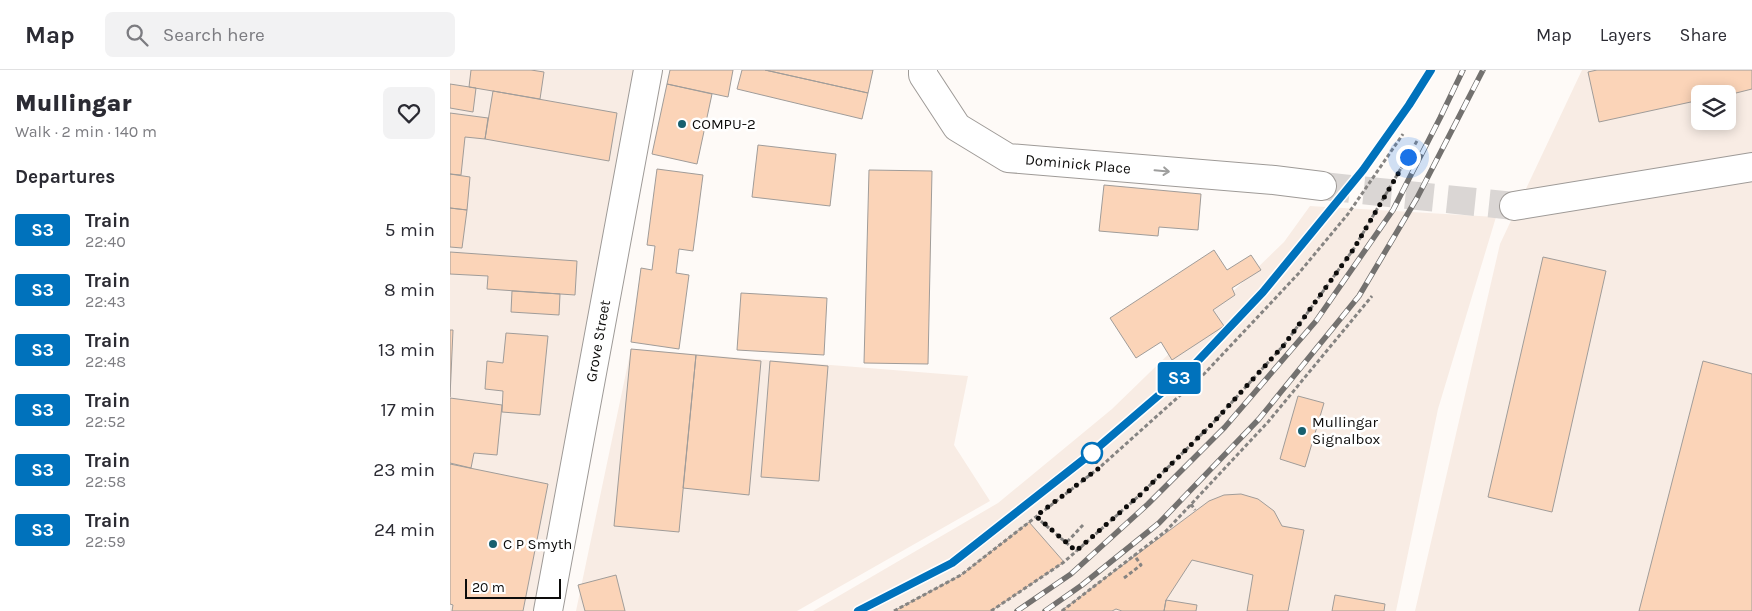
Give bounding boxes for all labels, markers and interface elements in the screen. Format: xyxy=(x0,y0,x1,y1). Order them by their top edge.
search box xyxy=(105,12,455,57)
text: Map xyxy=(25,21,75,49)
icon: search xyxy=(123,21,151,49)
text: Search here xyxy=(163,24,265,46)
text: Map xyxy=(1536,24,1572,46)
text: Layers xyxy=(1600,24,1652,46)
text: Share xyxy=(1680,24,1727,46)
map controls xyxy=(1691,85,1736,130)
button: layers xyxy=(1691,85,1736,130)
button: heart xyxy=(383,87,435,139)
text: Mullingar xyxy=(15,89,132,117)
place label: COMPU-2 xyxy=(692,115,756,133)
marker: COMPU-2 xyxy=(676,118,688,130)
text: Walk · 2 min · 140 m xyxy=(15,122,157,141)
your location xyxy=(1396,145,1421,170)
street label: Dominick Place xyxy=(1024,150,1132,178)
text: Departures xyxy=(15,166,115,188)
one-way arrow xyxy=(1153,166,1169,175)
text: Train xyxy=(85,210,130,232)
text: S3 xyxy=(31,219,54,241)
text: 5 min xyxy=(385,219,435,241)
text: 22:40 xyxy=(85,232,126,251)
text: Train xyxy=(85,270,130,292)
text: S3 xyxy=(31,279,54,301)
text: 8 min xyxy=(384,279,435,301)
text: 22:43 xyxy=(85,292,126,311)
street label: Grove Street xyxy=(582,298,614,384)
text: Train xyxy=(85,330,130,352)
text: S3 xyxy=(31,339,54,361)
text: 13 min xyxy=(378,339,435,361)
text: 22:48 xyxy=(85,352,126,371)
line badge: S3 xyxy=(1156,362,1202,394)
text: S3 xyxy=(1168,367,1190,389)
text: Train xyxy=(85,390,130,412)
text: S3 xyxy=(31,399,54,421)
text: 17 min xyxy=(380,399,435,421)
text: 22:52 xyxy=(85,412,126,431)
place label: Mullingar Signalbox xyxy=(1312,413,1381,448)
marker: Mullingar Signalbox xyxy=(1296,425,1308,437)
unlabelled marker xyxy=(1081,442,1103,464)
text: Train xyxy=(85,450,130,472)
text: S3 xyxy=(31,459,54,481)
text: 23 min xyxy=(373,459,435,481)
text: 22:58 xyxy=(85,472,126,491)
text: Train xyxy=(85,510,130,532)
text: S3 xyxy=(31,519,54,541)
text: 24 min xyxy=(374,519,435,541)
text: 22:59 xyxy=(85,532,126,551)
place label: C P Smyth xyxy=(503,535,572,553)
marker: C P Smyth xyxy=(487,538,499,550)
scale bar xyxy=(465,576,561,599)
text: 20 m xyxy=(472,579,505,596)

